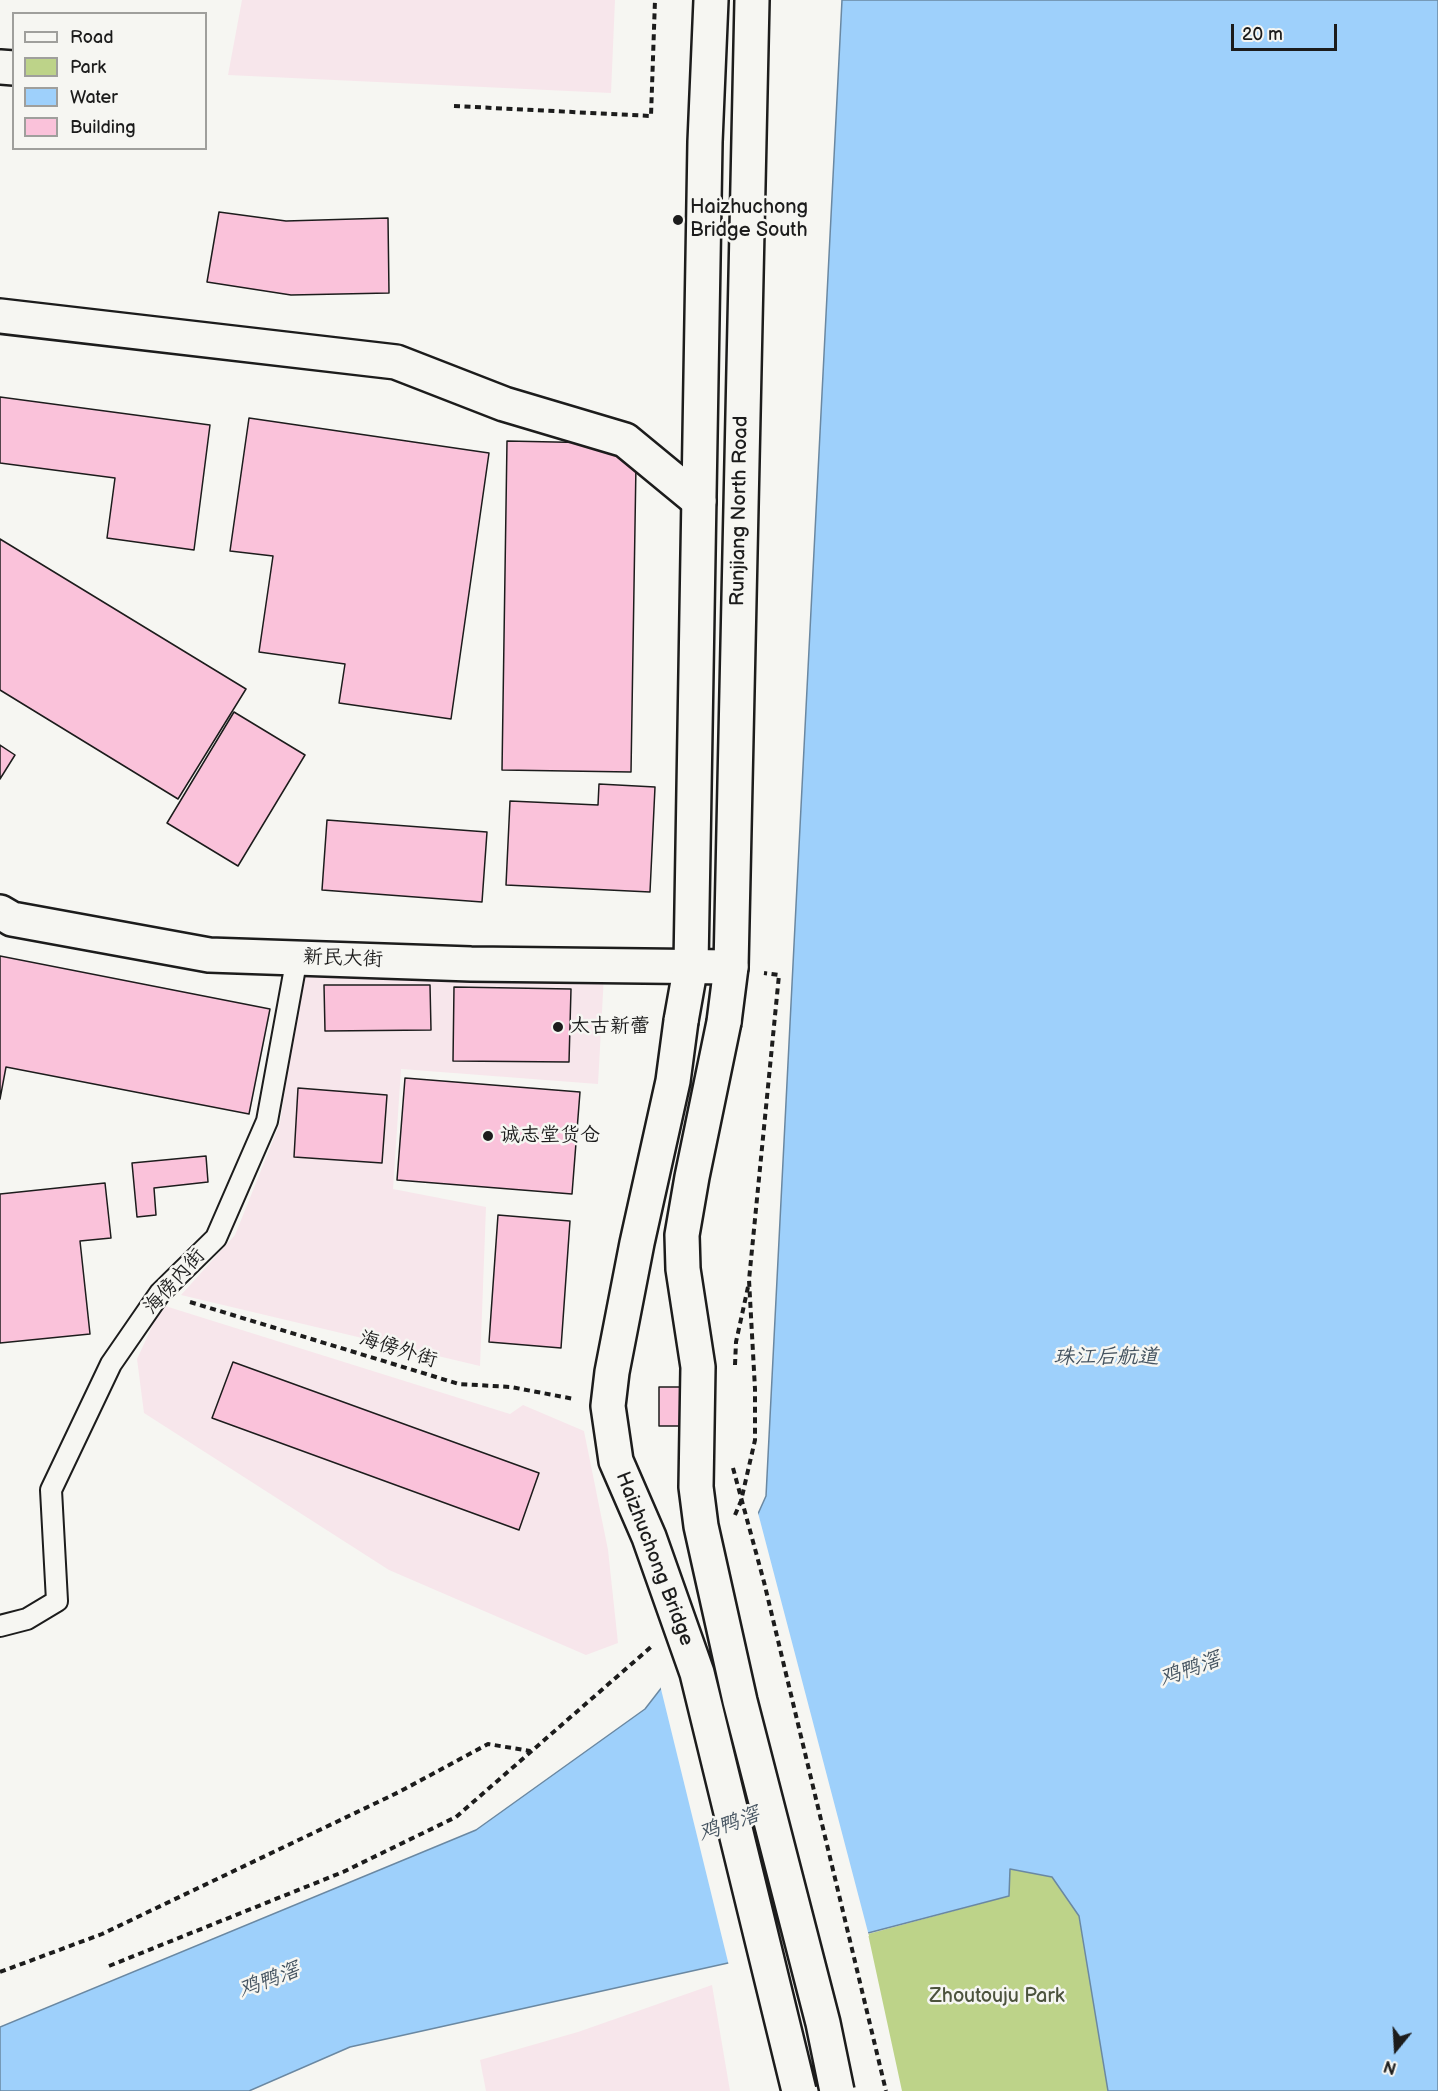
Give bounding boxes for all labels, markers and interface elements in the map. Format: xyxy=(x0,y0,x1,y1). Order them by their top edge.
legend xyxy=(12,12,207,150)
scale bar xyxy=(1234,12,1340,50)
text: 20 m xyxy=(1242,24,1283,45)
text: Road xyxy=(70,27,114,48)
text: Park xyxy=(70,57,106,78)
text: Water xyxy=(70,87,118,108)
text: Building xyxy=(70,117,136,138)
place label: Haizhuchong Bridge South xyxy=(690,196,808,243)
marker: Haizhuchong Bridge South xyxy=(671,213,685,227)
street label: Runjiang North Road xyxy=(726,416,754,606)
street label: 新民大街 xyxy=(303,946,383,972)
place label: 太古新蕾 xyxy=(570,1015,650,1039)
marker: 太古新蕾 xyxy=(551,1020,565,1034)
place label: 诚志堂货仓 xyxy=(500,1124,600,1148)
marker: 诚志堂货仓 xyxy=(481,1129,495,1143)
street label: 海傍内街 xyxy=(139,1244,211,1320)
street label: 海傍外街 xyxy=(356,1327,440,1373)
water label: 珠江后航道 xyxy=(1054,1345,1158,1371)
street label: Haizhuchong Bridge xyxy=(610,1469,698,1649)
water label: 鸡鸭滘 xyxy=(1156,1648,1224,1692)
water label: 鸡鸭滘 xyxy=(695,1803,763,1847)
water label: 鸡鸭滘 xyxy=(235,1958,303,2004)
park label: Zhoutouju Park xyxy=(930,1985,1064,2009)
north arrow xyxy=(1366,2019,1426,2079)
text: N xyxy=(1382,2056,1399,2077)

